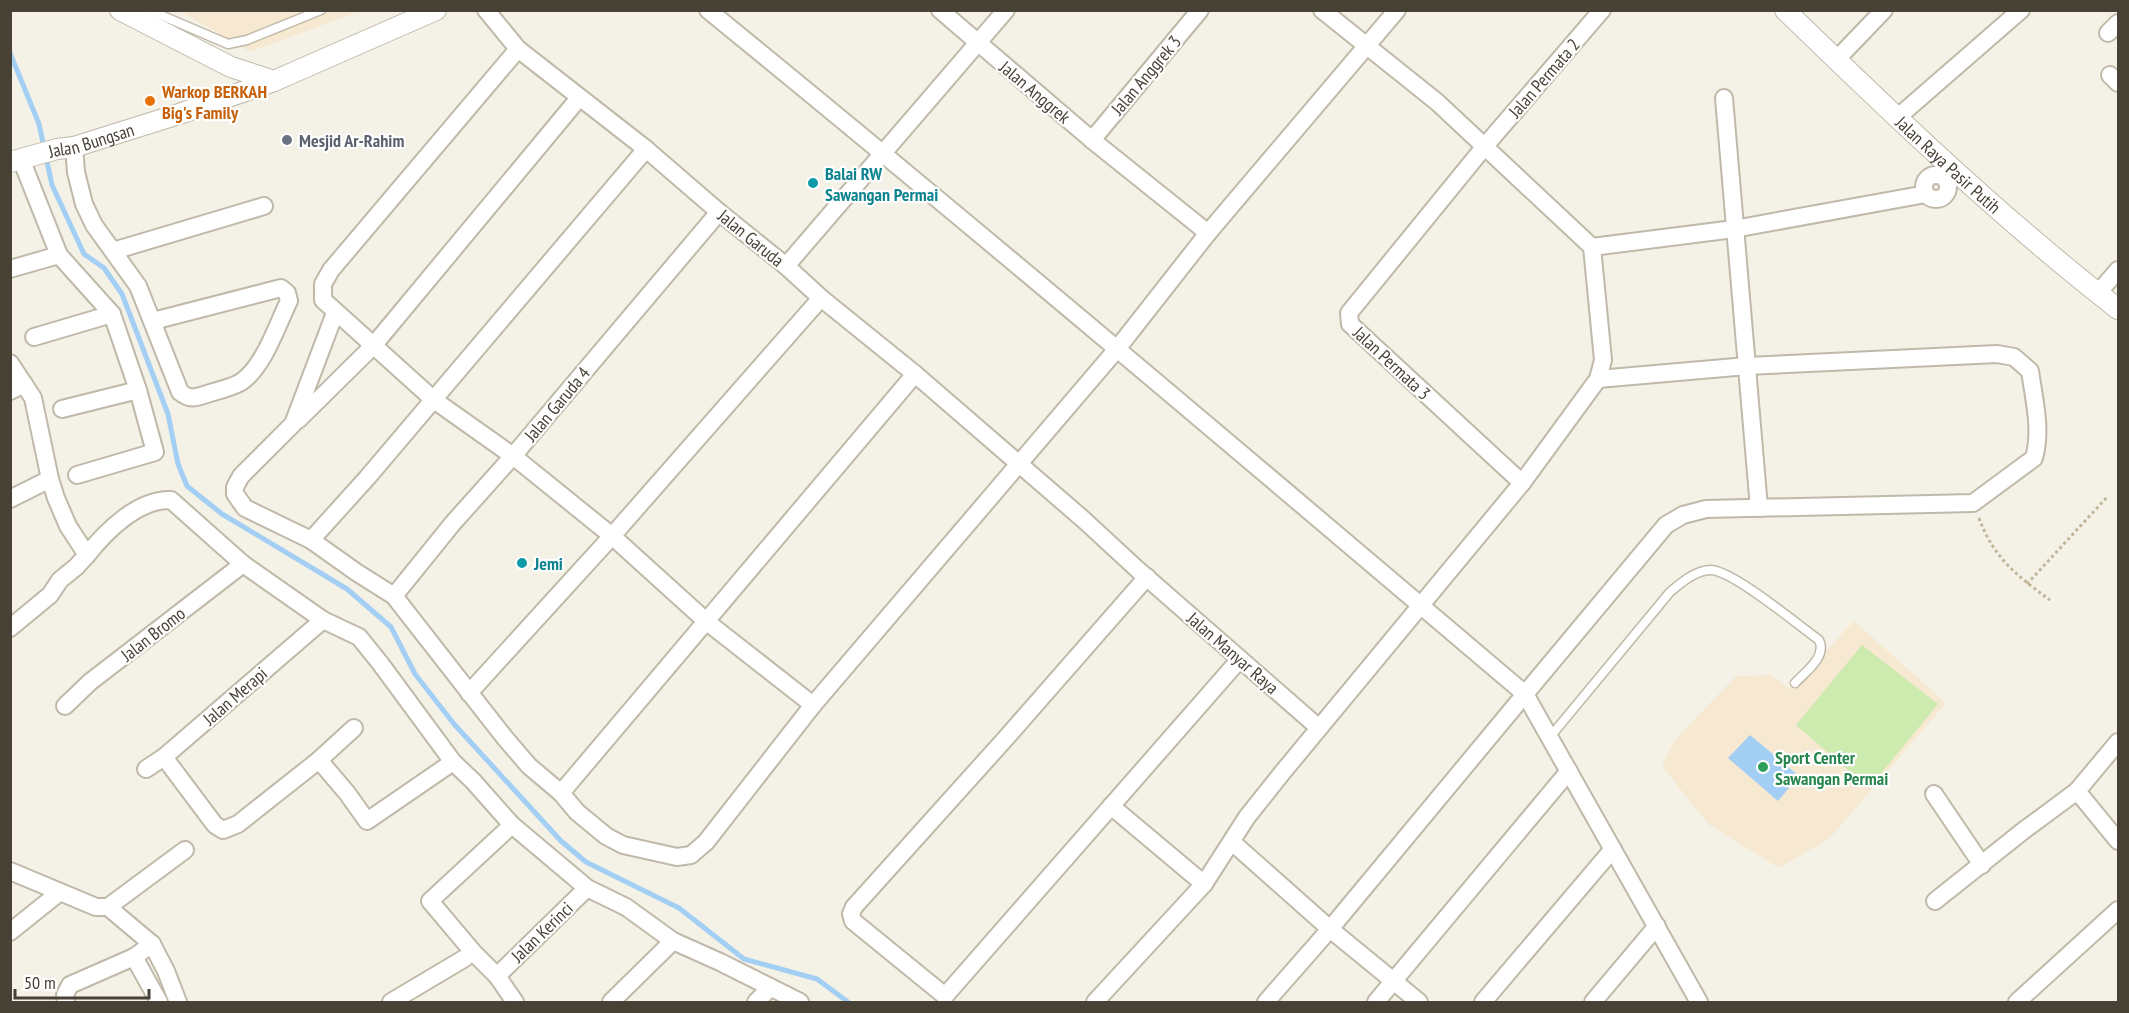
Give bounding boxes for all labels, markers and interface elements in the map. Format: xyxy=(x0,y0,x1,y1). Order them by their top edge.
street label: Jalan Anggrek 3 xyxy=(1105,30,1186,120)
street label: Jalan Permata 2 xyxy=(1503,34,1585,123)
street label: Jalan Anggrek xyxy=(994,55,1075,128)
place label: Warkop BERKAH Big's Family xyxy=(161,80,267,124)
marker: Warkop BERKAH Big's Family xyxy=(143,94,157,108)
street label: Jalan Raya Pasir Putih xyxy=(1890,110,2006,218)
street label: Jalan Bungsan xyxy=(45,117,137,163)
place label: Mesjid Ar-Rahim xyxy=(299,129,404,152)
marker: Mesjid Ar-Rahim xyxy=(280,133,294,147)
place label: Balai RW Sawangan Permai xyxy=(825,162,938,206)
marker: Balai RW Sawangan Permai xyxy=(806,176,820,190)
street label: Jalan Garuda xyxy=(713,204,789,272)
street label: Jalan Permata 3 xyxy=(1348,321,1436,405)
street label: Jalan Garuda 4 xyxy=(519,362,595,447)
place label: Jemi xyxy=(533,552,563,575)
marker: Jemi xyxy=(515,556,529,570)
street label: Jalan Bromo xyxy=(115,602,190,667)
street label: Jalan Manyar Raya xyxy=(1182,606,1283,699)
street label: Jalan Merapi xyxy=(197,662,272,731)
place label: Sport Center Sawangan Permai xyxy=(1775,746,1888,790)
marker: Sport Center Sawangan Permai xyxy=(1756,760,1770,774)
street label: Jalan Kerinci xyxy=(505,897,578,968)
scale bar xyxy=(15,962,148,1000)
text: 50 m xyxy=(24,971,56,994)

